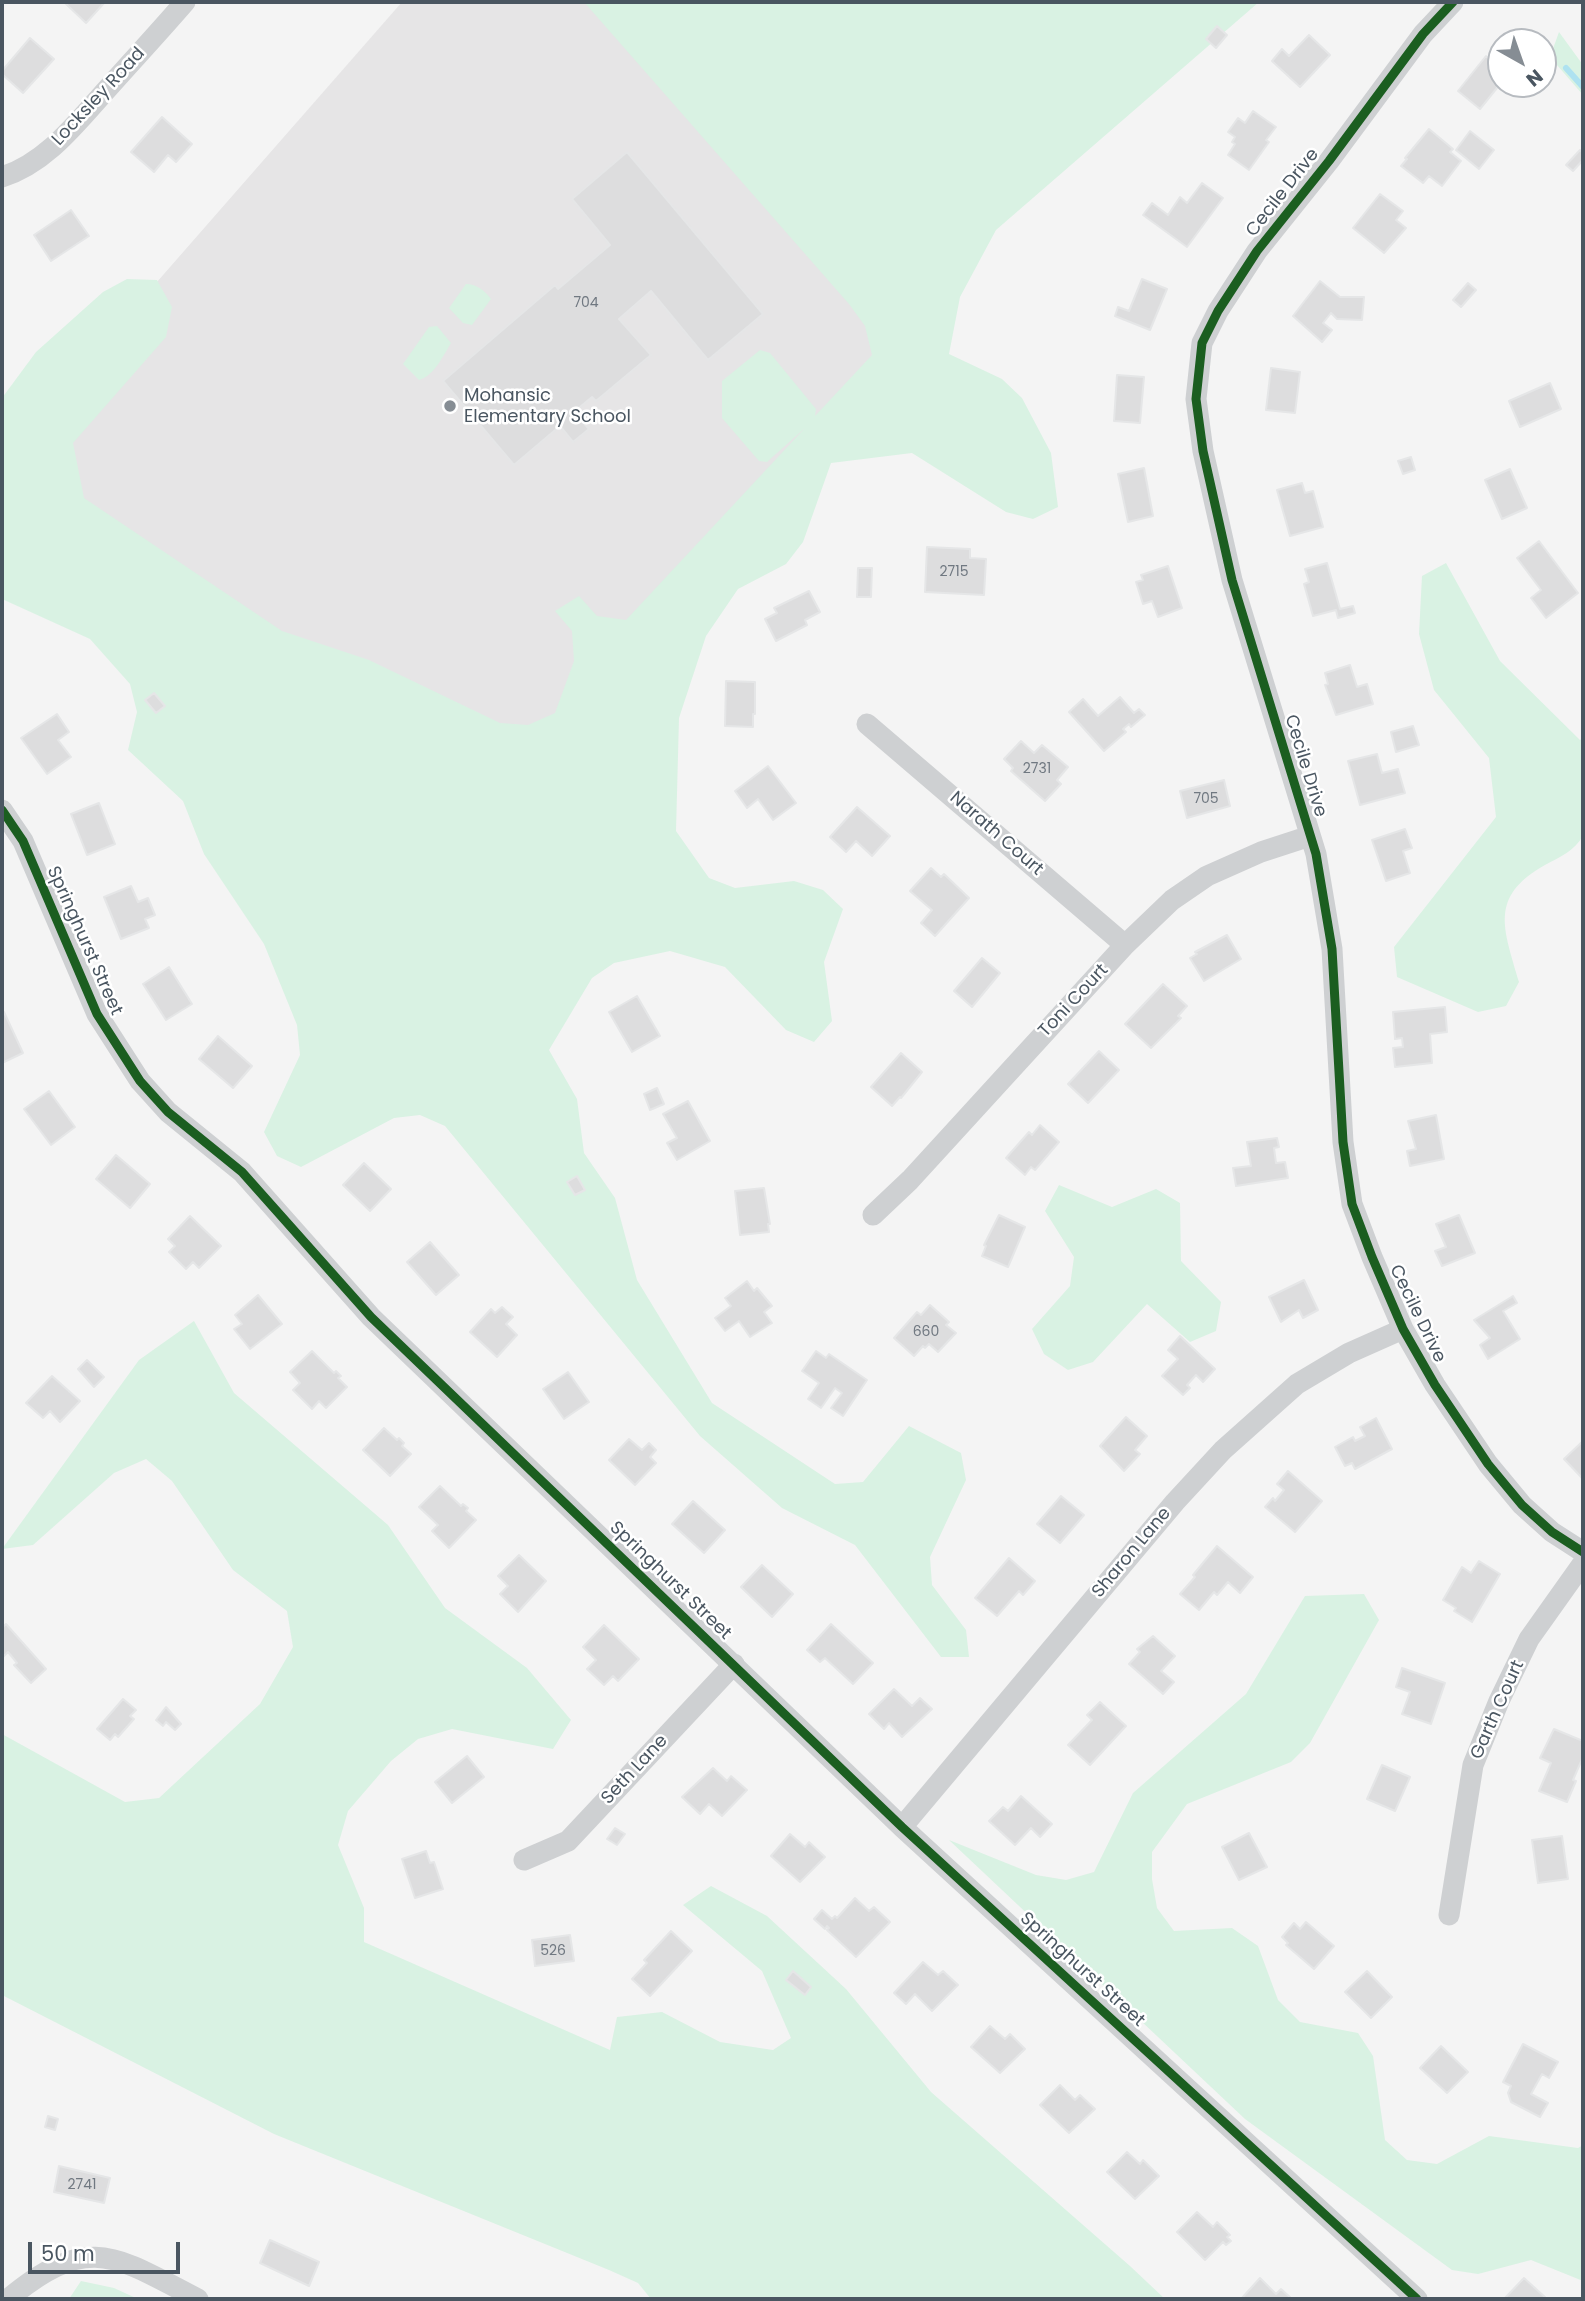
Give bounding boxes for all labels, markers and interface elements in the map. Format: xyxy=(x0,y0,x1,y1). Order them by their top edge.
north arrow xyxy=(1487,28,1557,98)
street label: Locksley Road xyxy=(48,43,150,151)
text: N xyxy=(1520,63,1549,93)
street label: Cecile Drive xyxy=(1242,145,1324,241)
house number: 704 xyxy=(573,295,599,311)
place label: Mohansic Elementary School xyxy=(464,385,631,428)
marker: Mohansic Elementary School xyxy=(442,398,458,414)
house number: 2715 xyxy=(940,564,968,580)
street label: Cecile Drive xyxy=(1279,712,1331,820)
house number: 2731 xyxy=(1023,761,1051,777)
street label: Narath Court xyxy=(945,788,1047,880)
house number: 705 xyxy=(1193,791,1219,807)
street label: Springhurst Street xyxy=(41,863,127,1019)
street label: Toni Court xyxy=(1035,960,1113,1042)
street label: Cecile Drive xyxy=(1384,1262,1450,1366)
house number: 660 xyxy=(913,1324,939,1340)
street label: Sharon Lane xyxy=(1088,1503,1176,1603)
street label: Springhurst Street xyxy=(605,1517,735,1645)
street label: Garth Court xyxy=(1467,1657,1529,1763)
street label: Seth Lane xyxy=(597,1731,673,1809)
street label: Springhurst Street xyxy=(1015,1908,1149,2032)
house number: 526 xyxy=(540,1943,566,1959)
house number: 2741 xyxy=(68,2177,96,2193)
scale bar xyxy=(32,2228,184,2272)
text: 50 m xyxy=(41,2239,95,2268)

